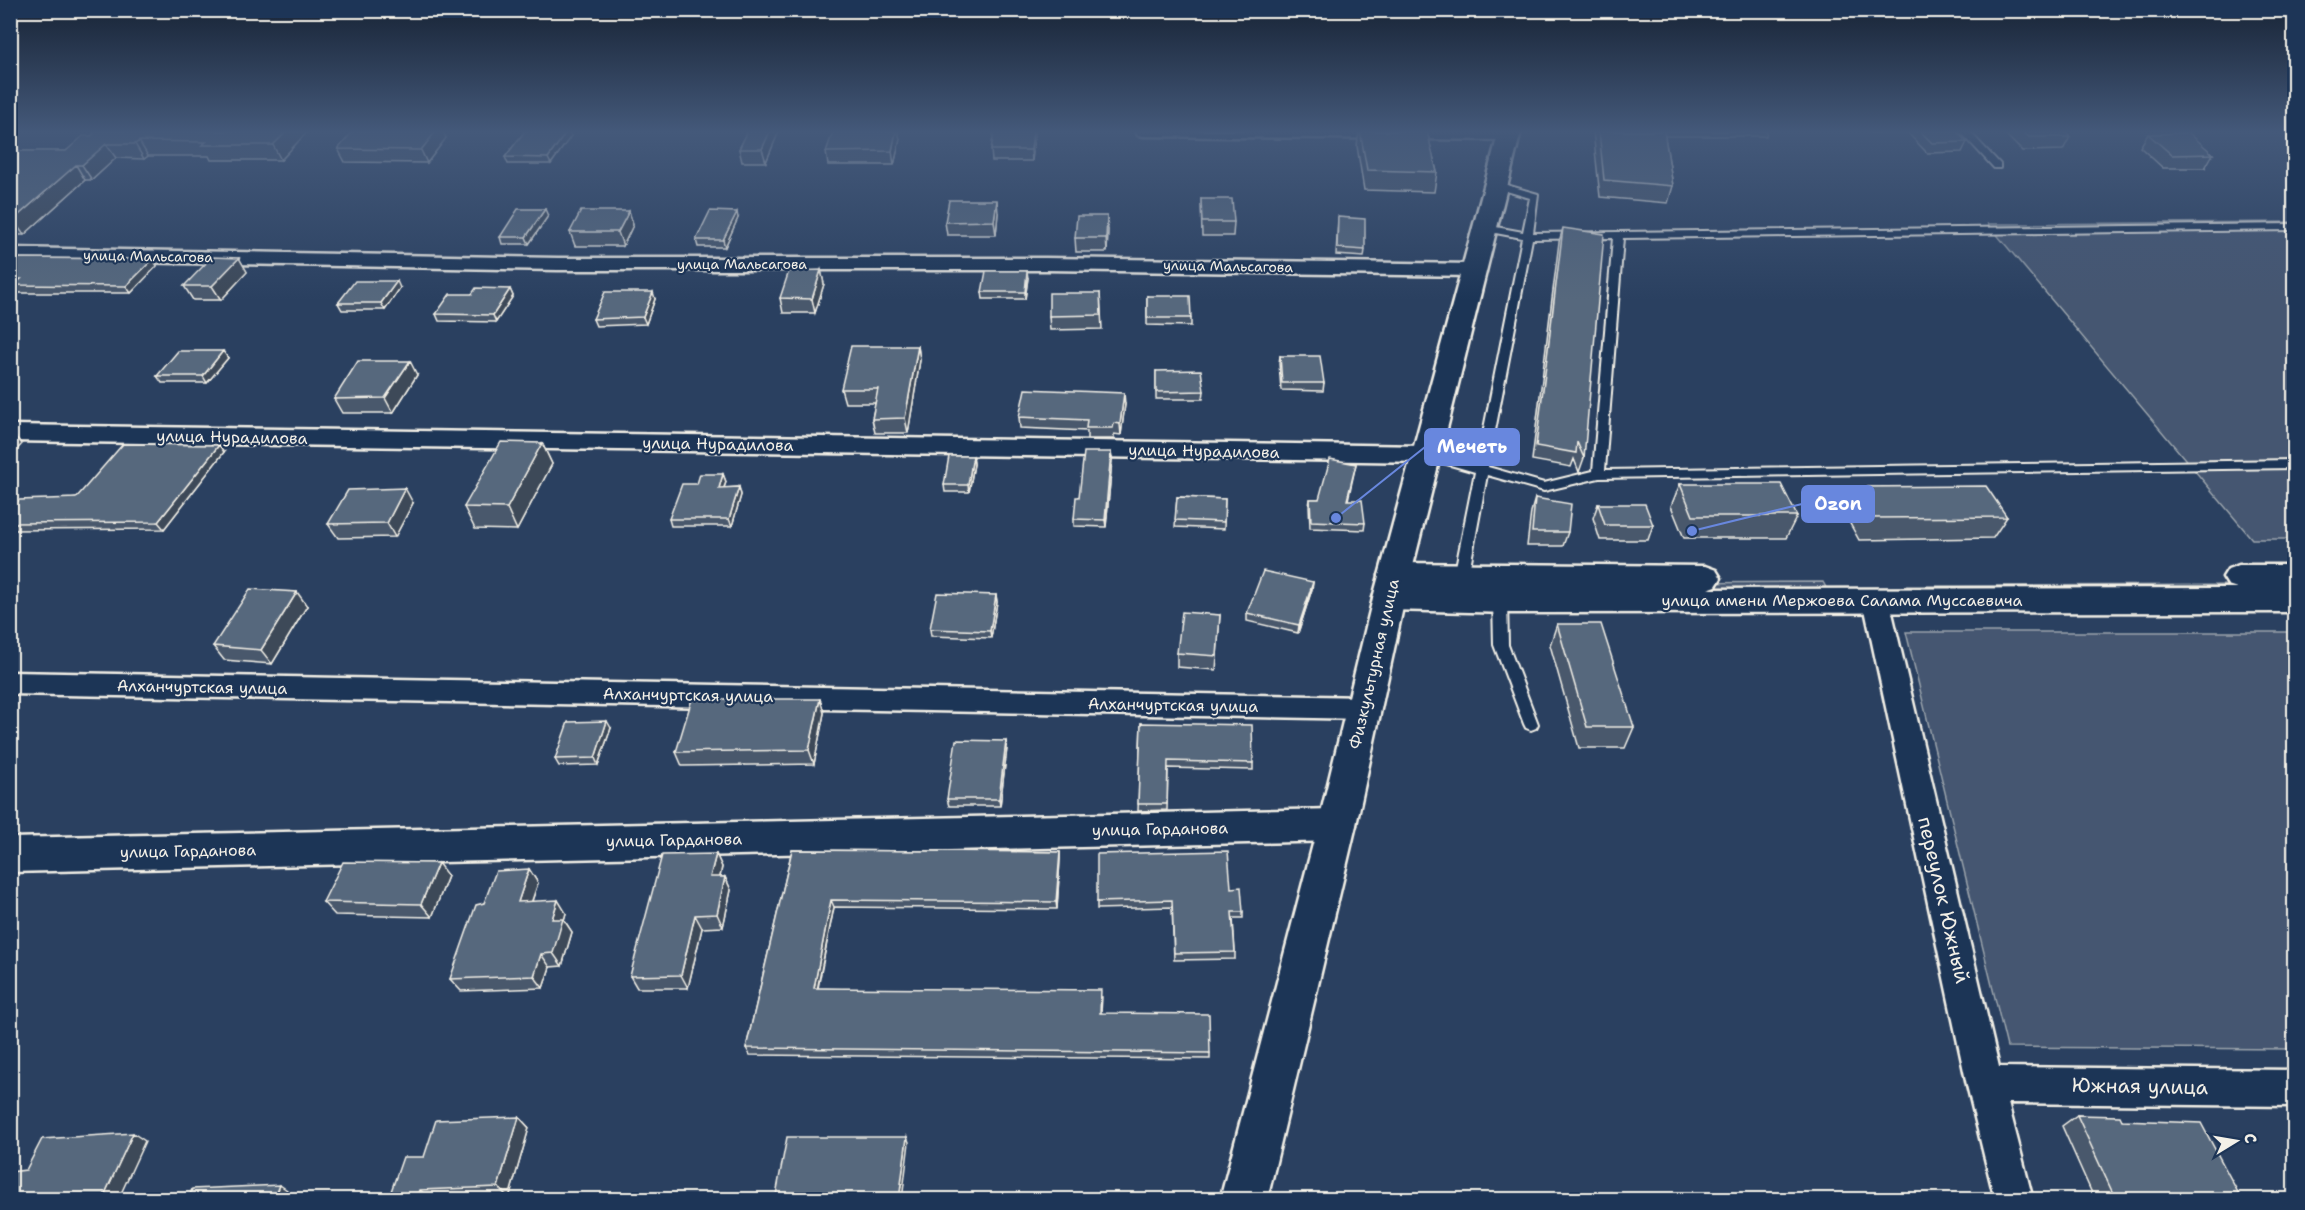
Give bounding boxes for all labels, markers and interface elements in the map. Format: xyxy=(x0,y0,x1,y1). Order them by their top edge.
street label: улица Мальсагова xyxy=(83,246,213,266)
street label: улица Мальсагова xyxy=(677,255,807,273)
street label: улица Мальсагова xyxy=(1163,256,1293,276)
street label: улица Нурадилова xyxy=(156,425,308,449)
callout: Мечеть xyxy=(1425,429,1519,465)
street label: улица Нурадилова xyxy=(642,432,794,456)
text: Мечеть xyxy=(1437,435,1507,459)
street label: улица Нурадилова xyxy=(1128,439,1280,463)
callout: Ozon xyxy=(1802,486,1874,522)
text: Ozon xyxy=(1814,492,1862,516)
street label: Физкультурная улица xyxy=(1344,577,1404,751)
street label: улица имени Мержоева Салама Муссаевича xyxy=(1661,590,2023,611)
street label: Алханчуртская улица xyxy=(117,675,287,699)
street label: Алханчуртская улица xyxy=(603,683,773,707)
street label: Алханчуртская улица xyxy=(1088,693,1258,717)
street label: переулок Южный xyxy=(1912,814,1976,986)
street label: улица Гарданова xyxy=(1092,817,1228,841)
street label: улица Гарданова xyxy=(606,828,742,852)
street label: улица Гарданова xyxy=(120,839,256,863)
street label: Южная улица xyxy=(2072,1072,2209,1100)
north arrow xyxy=(2206,1111,2266,1171)
text: С xyxy=(2239,1131,2262,1145)

